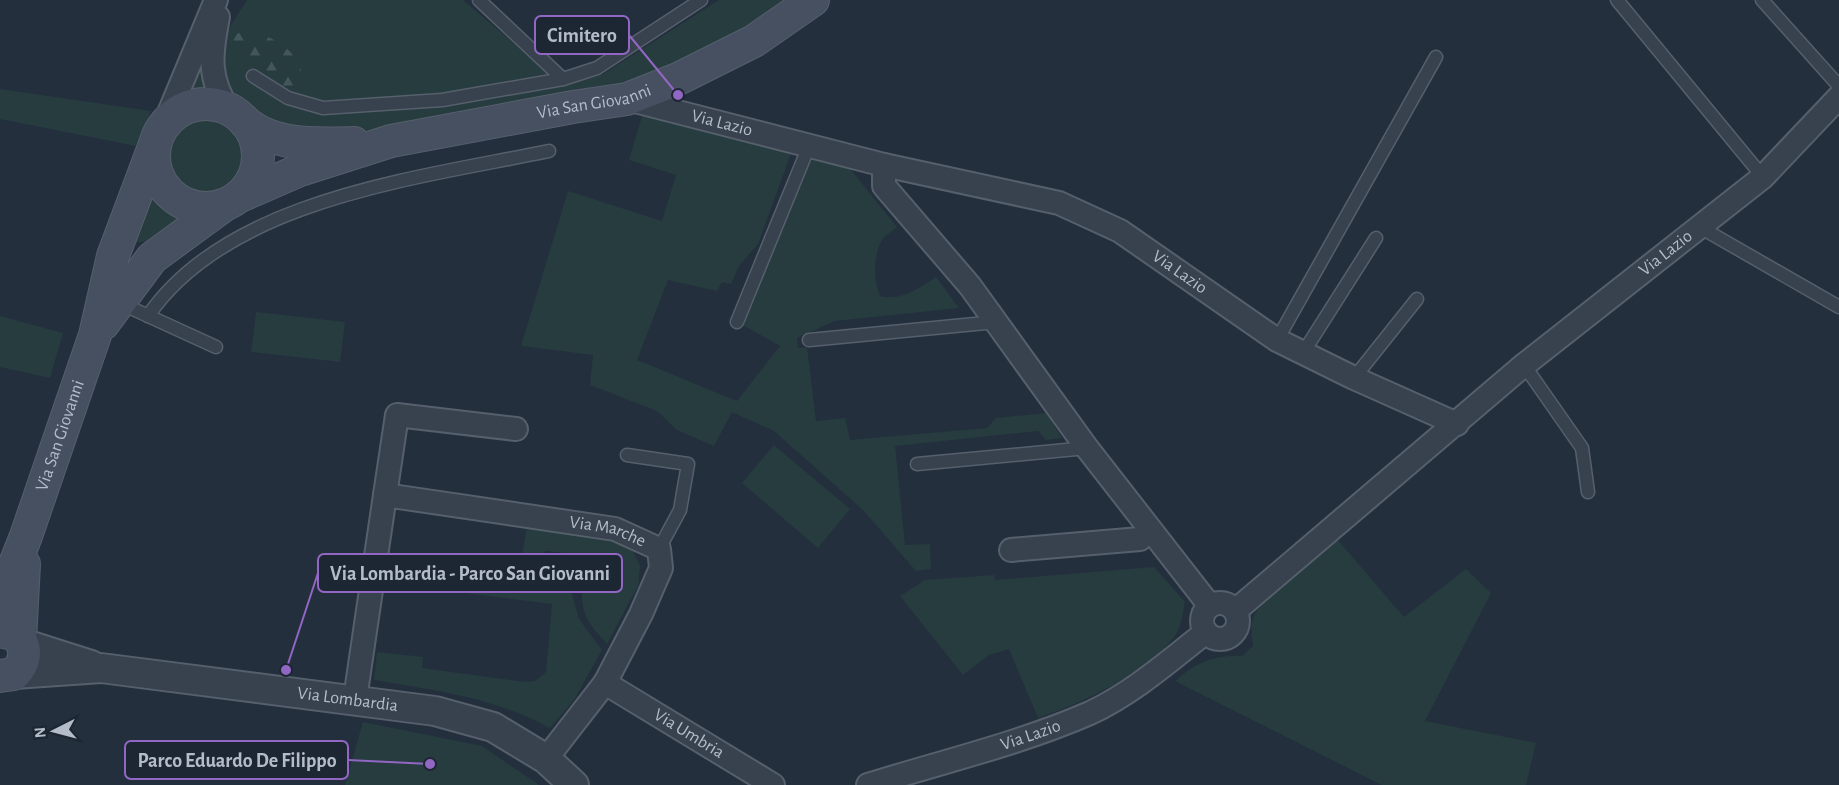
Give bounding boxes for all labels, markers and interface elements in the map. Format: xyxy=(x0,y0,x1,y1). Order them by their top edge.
callout: Cimitero xyxy=(535,16,629,54)
text: Cimitero xyxy=(547,26,617,46)
street label: Via San Giovanni xyxy=(535,81,654,123)
street label: Via Lazio xyxy=(690,107,754,140)
street label: Via Lazio xyxy=(1636,227,1696,280)
street label: Via Lazio xyxy=(1149,247,1210,298)
street label: Via San Giovanni xyxy=(33,378,88,494)
street label: Via Marche xyxy=(568,513,648,551)
callout: Via Lombardia - Parco San Giovanni xyxy=(318,554,622,592)
text: Via Lombardia - Parco San Giovanni xyxy=(330,564,610,584)
street label: Via Lombardia xyxy=(296,684,399,715)
north arrow xyxy=(24,701,84,761)
street label: Via Umbria xyxy=(650,706,727,762)
street label: Via Lazio xyxy=(998,717,1063,754)
text: N xyxy=(32,726,49,739)
callout: Parco Eduardo De Filippo xyxy=(125,741,348,779)
text: Parco Eduardo De Filippo xyxy=(137,751,337,771)

